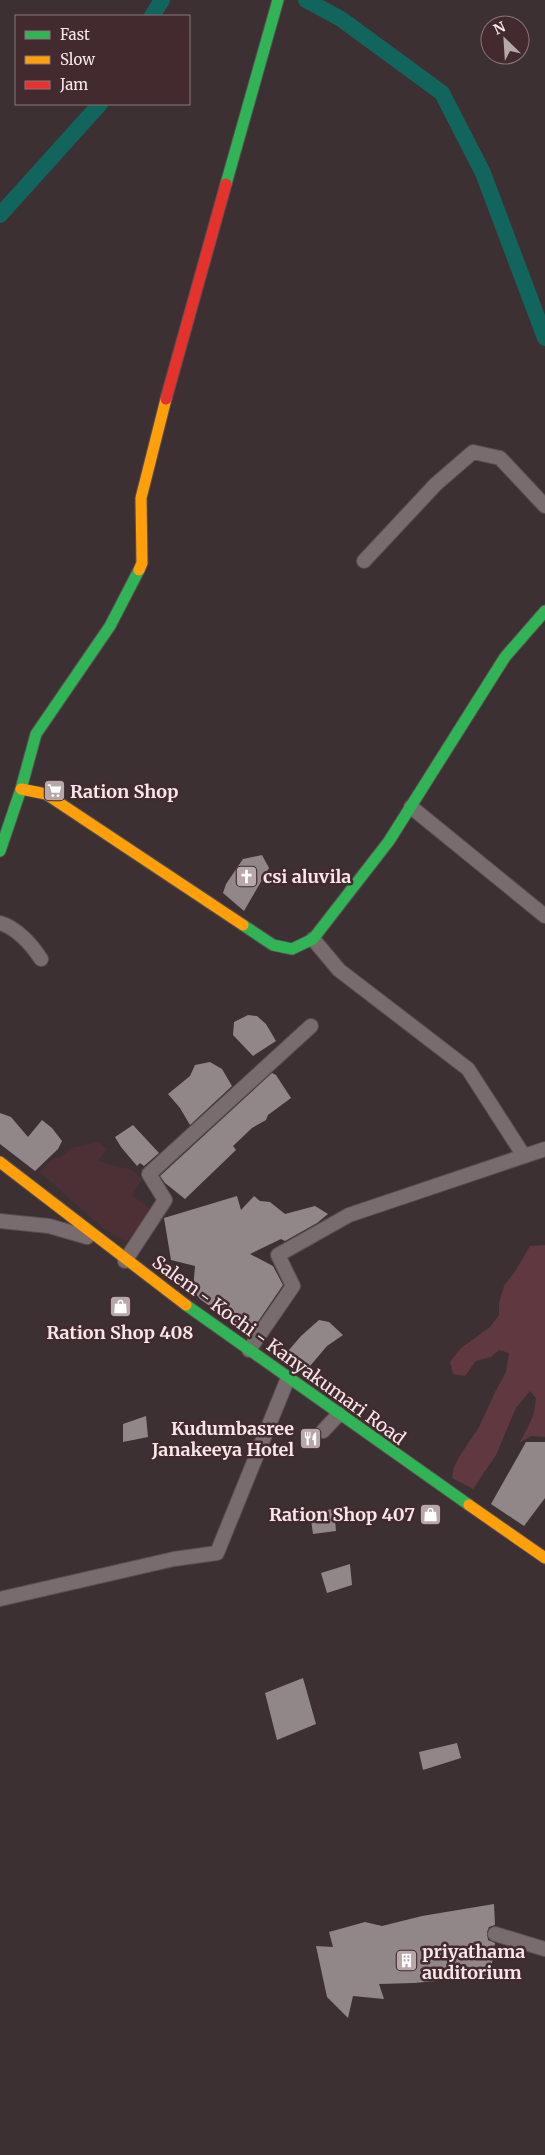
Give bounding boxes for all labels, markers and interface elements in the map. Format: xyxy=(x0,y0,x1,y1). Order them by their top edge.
legend xyxy=(15,15,190,105)
north arrow xyxy=(480,15,530,65)
text: N xyxy=(491,18,508,39)
text: Fast xyxy=(60,25,90,44)
text: Slow xyxy=(60,50,95,69)
text: Jam xyxy=(59,75,88,94)
supermarket icon: Ration Shop xyxy=(42,779,66,803)
place label: Ration Shop xyxy=(70,780,178,803)
church icon: csi aluvila xyxy=(235,864,259,888)
place label: csi aluvila xyxy=(263,865,351,888)
street label: Salem - Kochi - Kanyakumari Road xyxy=(148,1250,410,1450)
shop icon: Ration Shop 408 xyxy=(108,1295,132,1319)
place label: Ration Shop 408 xyxy=(47,1321,193,1344)
place label: Kudumbasree Janakeeya Hotel xyxy=(151,1417,294,1461)
restaurant icon: Kudumbasree Janakeeya Hotel xyxy=(298,1426,322,1450)
shop icon: Ration Shop 407 xyxy=(419,1502,443,1526)
place label: Ration Shop 407 xyxy=(269,1503,415,1526)
place label: priyathama auditorium xyxy=(422,1940,525,1984)
building icon: priyathama auditorium xyxy=(394,1949,418,1973)

